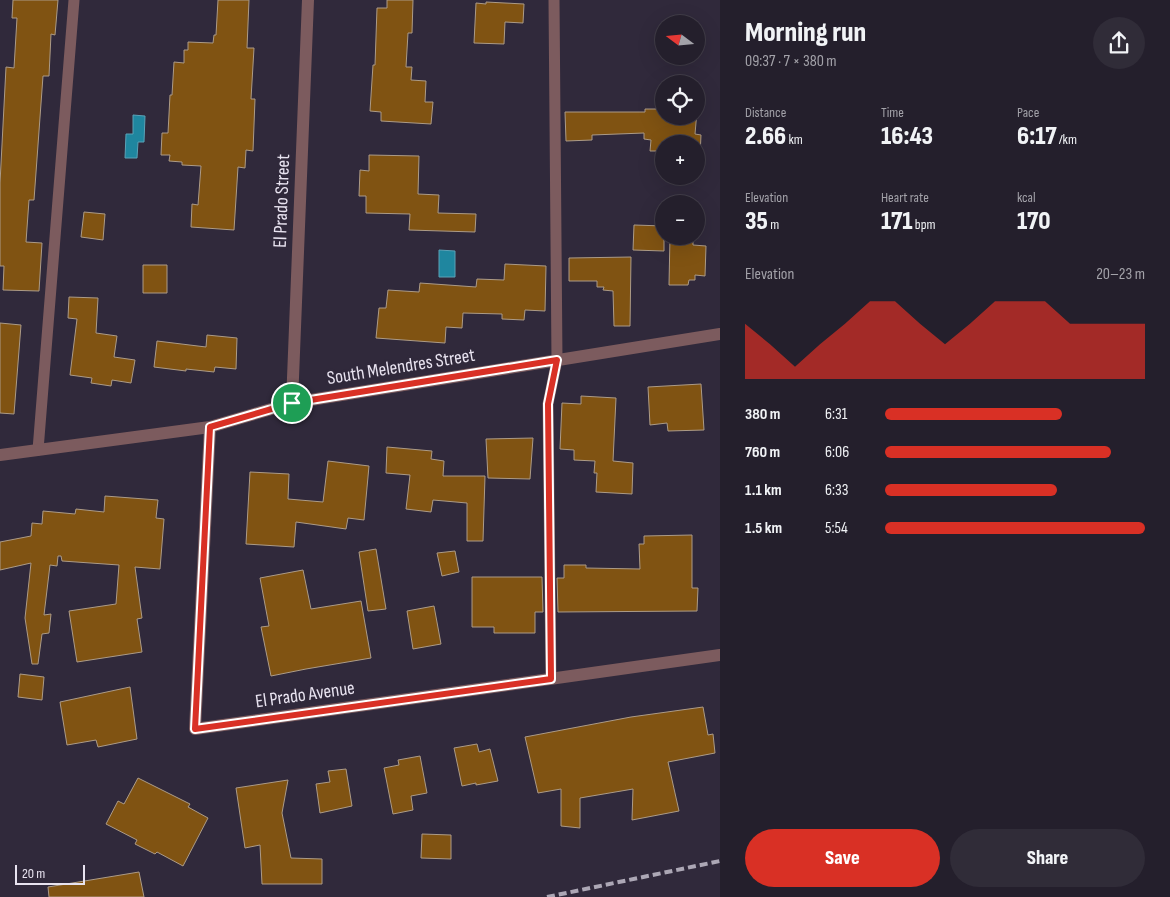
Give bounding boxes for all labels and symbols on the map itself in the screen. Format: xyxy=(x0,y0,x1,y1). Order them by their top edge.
north arrow xyxy=(655,15,705,65)
street label: El Prado Street xyxy=(269,154,295,248)
street label: South Melendres Street xyxy=(325,344,477,390)
pin xyxy=(271,382,313,424)
street label: El Prado Avenue xyxy=(254,677,356,713)
scale bar xyxy=(15,862,85,885)

